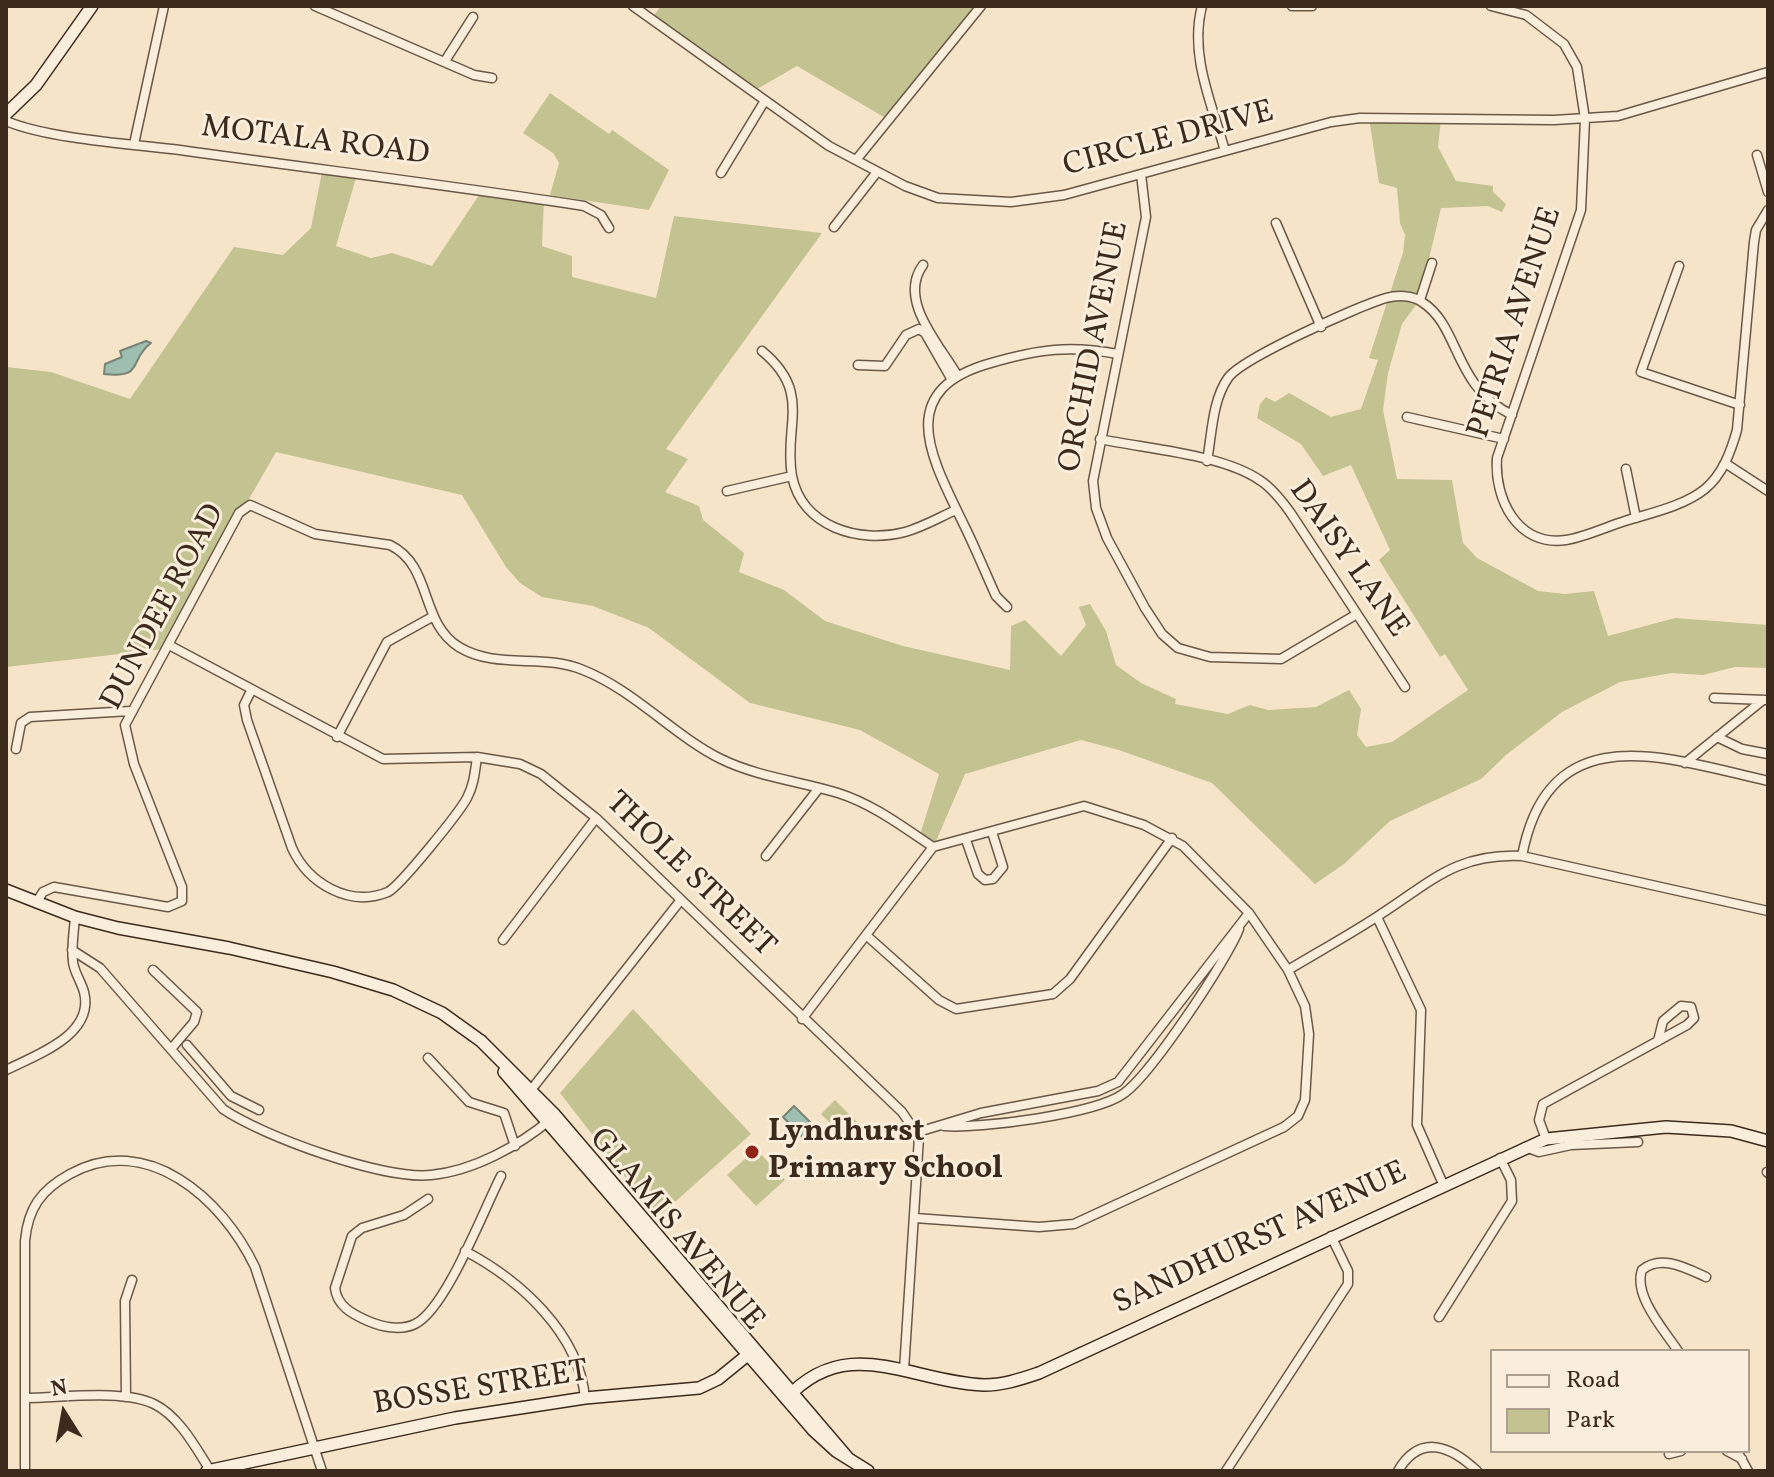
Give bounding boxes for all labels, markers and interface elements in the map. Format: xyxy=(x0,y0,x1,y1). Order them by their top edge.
street label: CIRCLE DRIVE xyxy=(1060,94,1278,188)
street label: MOTALA ROAD xyxy=(199,110,431,176)
street label: PETRIA AVENUE xyxy=(1462,203,1572,443)
street label: ORCHID AVENUE xyxy=(1053,218,1139,476)
street label: DAISY LANE xyxy=(1279,474,1415,646)
street label: DUNDEE ROAD xyxy=(95,499,235,717)
street label: THOLE STREET xyxy=(596,785,782,967)
place label: Lyndhurst Primary School xyxy=(768,1115,1003,1190)
street label: GLAMIS AVENUE xyxy=(579,1122,771,1340)
marker: Lyndhurst Primary School xyxy=(743,1143,761,1161)
street label: SANDHURST AVENUE xyxy=(1108,1155,1414,1325)
legend xyxy=(1490,1349,1750,1453)
street label: BOSSE STREET xyxy=(371,1354,591,1426)
text: Road xyxy=(1566,1364,1620,1398)
text: N xyxy=(49,1372,70,1406)
north arrow xyxy=(24,1373,104,1453)
text: Park xyxy=(1566,1404,1615,1438)

